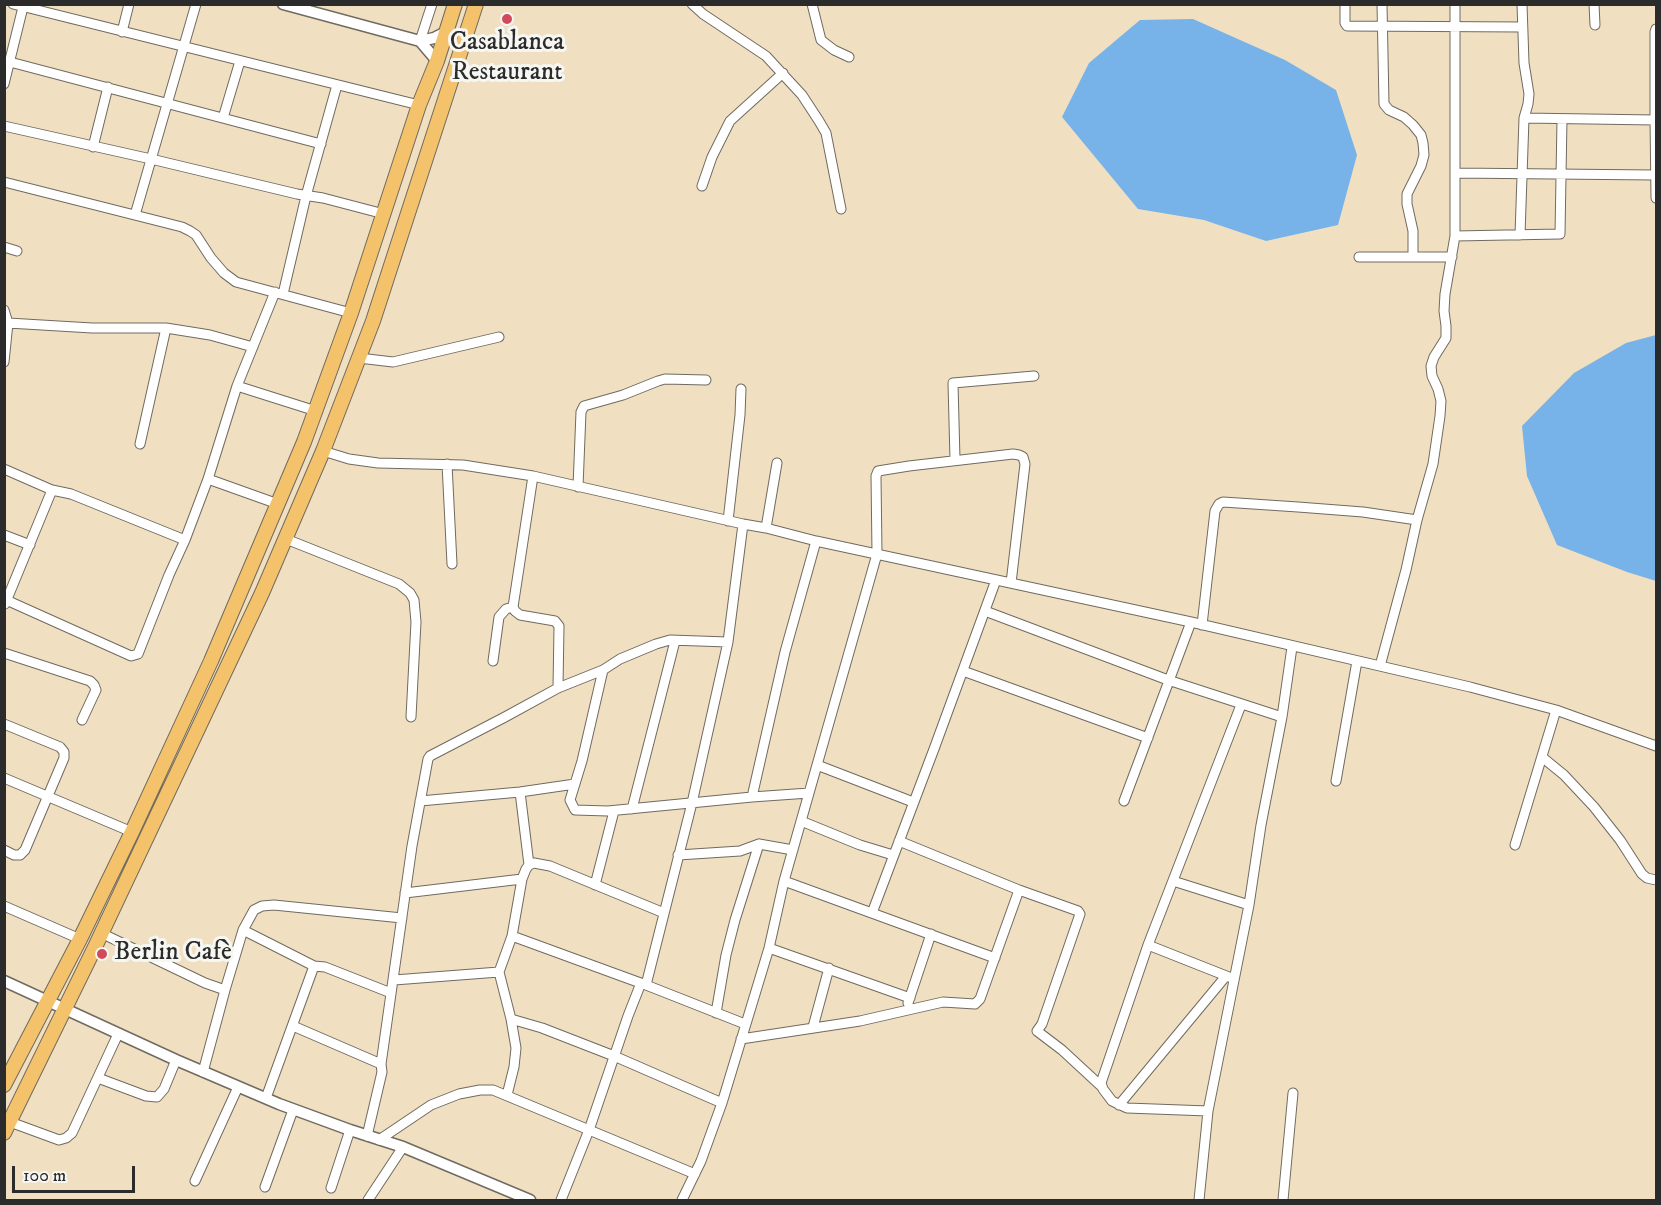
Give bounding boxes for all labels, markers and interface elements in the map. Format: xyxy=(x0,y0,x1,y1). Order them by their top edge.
marker: Casablanca Restaurant xyxy=(500,12,514,26)
place label: Casablanca Restaurant xyxy=(450,28,564,89)
place label: Berlin Cafè xyxy=(114,938,232,970)
marker: Berlin Cafè xyxy=(95,947,109,961)
scale bar xyxy=(15,1154,138,1192)
text: 100 m xyxy=(23,1165,66,1187)

